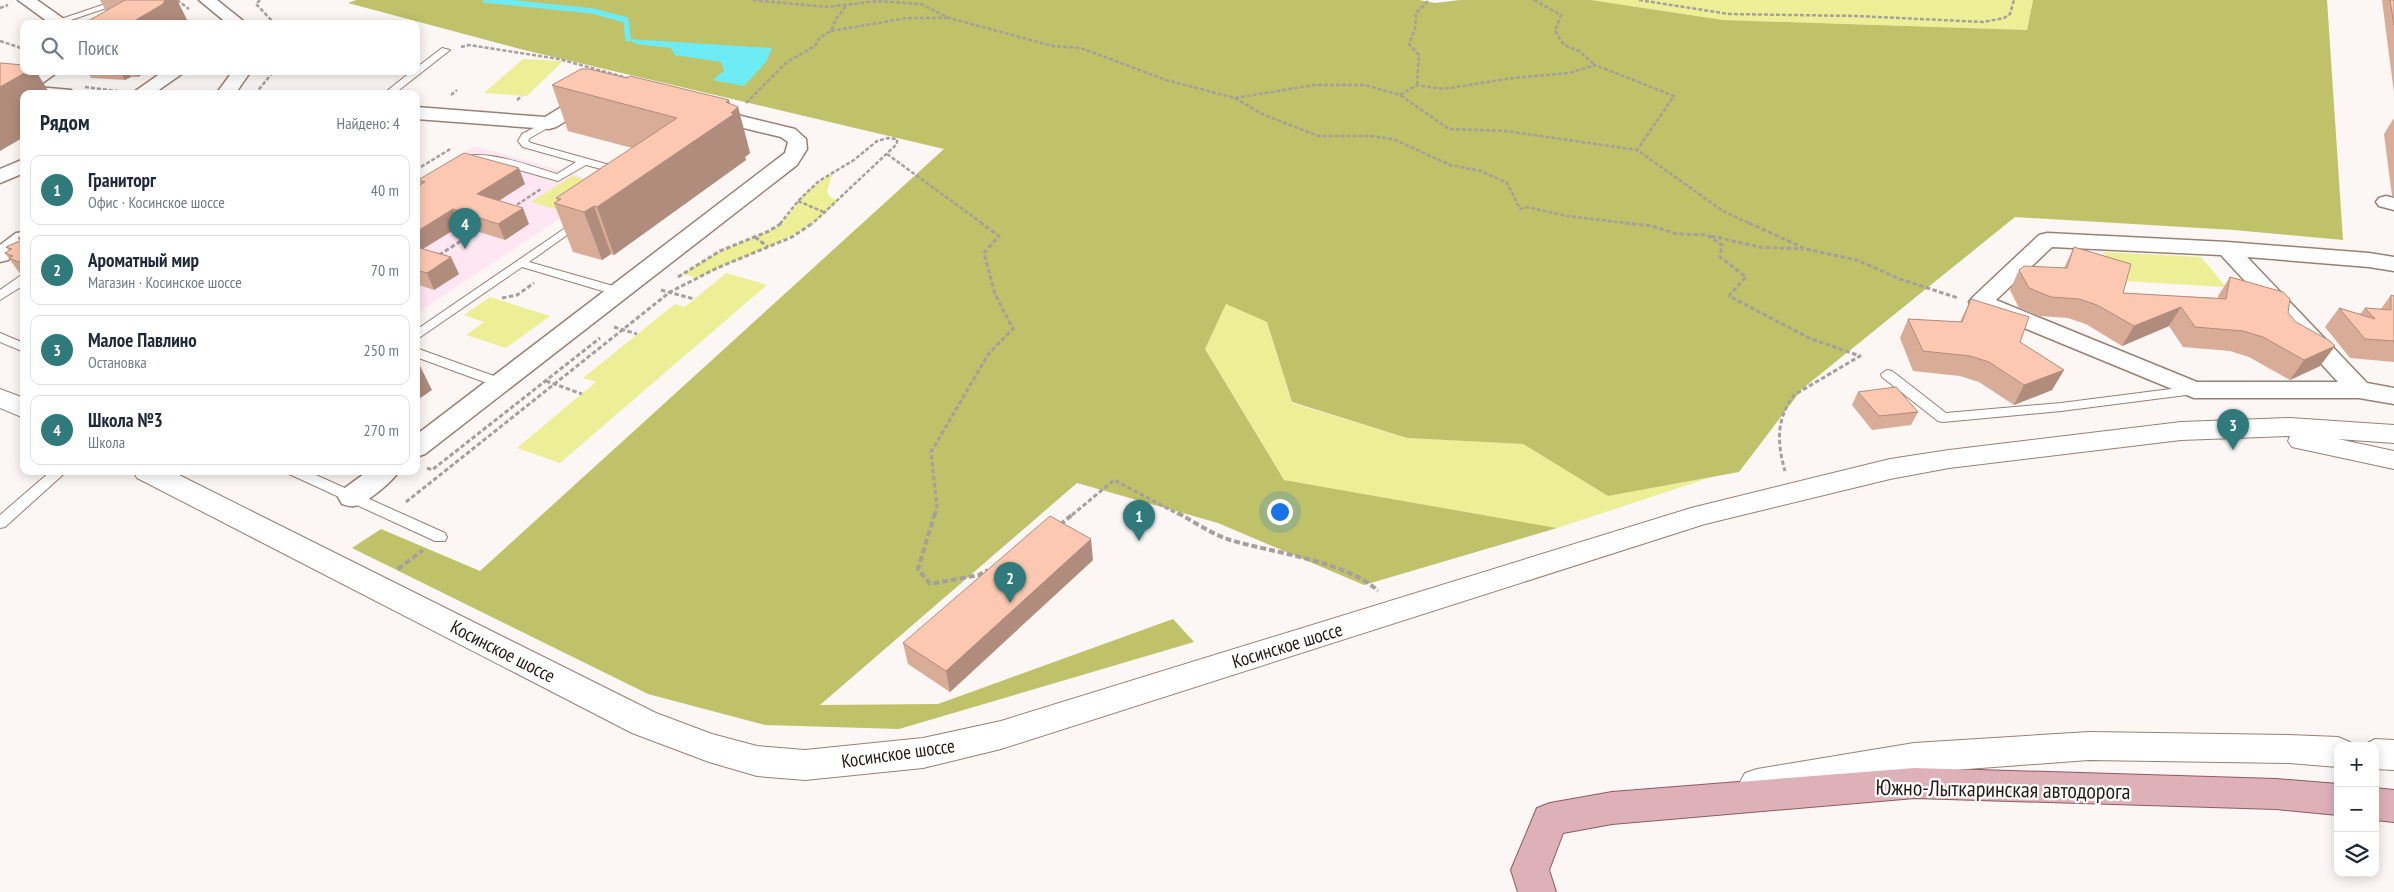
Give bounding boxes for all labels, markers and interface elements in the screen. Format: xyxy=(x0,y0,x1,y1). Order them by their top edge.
search box xyxy=(20,20,420,75)
icon: search xyxy=(38,34,66,62)
text: Поиск xyxy=(78,36,119,60)
text: Рядом xyxy=(40,109,90,136)
text: Найдено: 4 xyxy=(337,113,400,133)
text: Граниторг xyxy=(88,168,156,192)
text: 1 xyxy=(53,180,61,200)
text: 40 m xyxy=(371,180,399,200)
text: Офис · Косинское шоссе xyxy=(88,192,225,212)
pin: 4 xyxy=(449,208,481,249)
text: Ароматный мир xyxy=(88,248,199,272)
text: 2 xyxy=(53,260,61,280)
text: 70 m xyxy=(371,260,399,280)
text: Магазин · Косинское шоссе xyxy=(88,272,242,292)
text: Малое Павлино xyxy=(88,328,197,352)
text: 3 xyxy=(53,340,61,360)
text: 250 m xyxy=(364,340,399,360)
text: Остановка xyxy=(88,352,147,372)
text: Школа №3 xyxy=(88,408,163,432)
pin: 3 xyxy=(2217,409,2249,450)
text: 4 xyxy=(53,420,61,440)
text: 270 m xyxy=(364,420,399,440)
text: Школа xyxy=(88,432,125,452)
your location xyxy=(1267,499,1293,525)
pin: 1 xyxy=(1123,500,1155,541)
pin: 2 xyxy=(994,562,1026,603)
street label: Косинское шоссе xyxy=(447,614,559,688)
street label: Косинское шоссе xyxy=(1229,617,1345,673)
street label: Косинское шоссе xyxy=(840,733,956,773)
map controls xyxy=(2334,742,2379,877)
button: + xyxy=(2334,742,2379,787)
street label: Южно-Лыткаринская автодорога xyxy=(1875,773,2131,805)
button: − xyxy=(2334,787,2379,832)
button: layers xyxy=(2334,832,2379,877)

